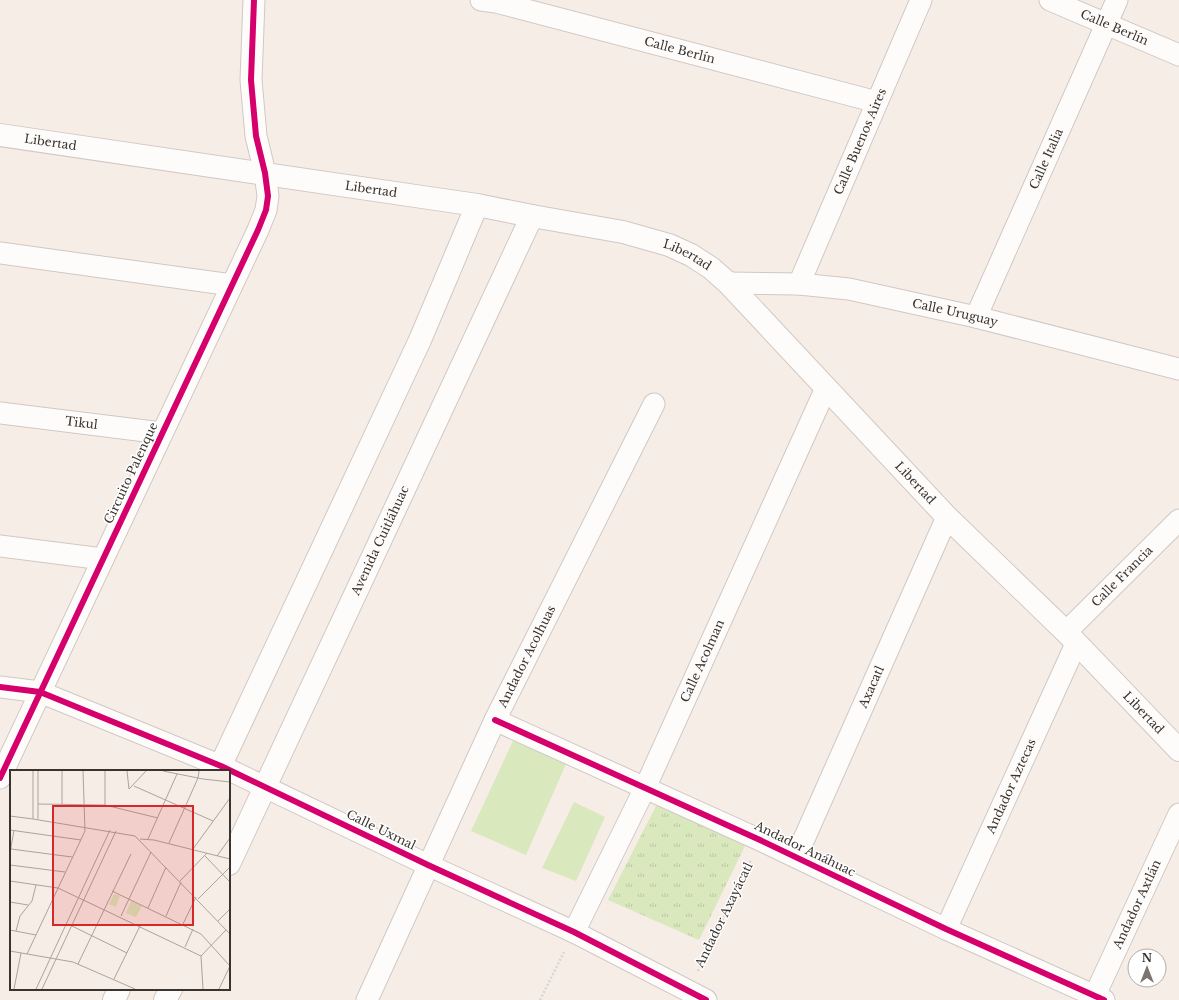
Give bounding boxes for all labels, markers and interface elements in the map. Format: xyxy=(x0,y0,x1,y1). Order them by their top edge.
street label: Calle Berlín xyxy=(1078,6,1151,48)
street label: Calle Berlín xyxy=(643,33,717,66)
street label: Calle Buenos Aires xyxy=(830,86,889,197)
street label: Calle Italia xyxy=(1026,126,1066,192)
street label: Libertad xyxy=(23,131,78,153)
street label: Libertad xyxy=(344,178,398,200)
street label: Libertad xyxy=(662,236,714,273)
street label: Calle Uruguay xyxy=(911,295,1000,329)
street label: Tikul xyxy=(64,413,99,432)
street label: Circuito Palenque xyxy=(100,420,161,526)
street label: Libertad xyxy=(892,458,939,507)
street label: Avenida Cuitláhuac xyxy=(347,483,412,599)
street label: Calle Francia xyxy=(1088,542,1156,610)
street label: Andador Acolhuas xyxy=(494,603,558,711)
street label: Calle Acolman xyxy=(677,617,727,704)
street label: Axacatl xyxy=(855,663,887,711)
street label: Libertad xyxy=(1120,688,1167,737)
street label: Andador Aztecas xyxy=(982,736,1039,837)
inset map xyxy=(10,770,230,990)
street label: Calle Uxmal xyxy=(344,806,418,853)
street label: Andador Anáhuac xyxy=(752,817,859,880)
street label: Andador Axtlán xyxy=(1109,857,1164,952)
street label: Andador Axayácatl xyxy=(691,860,756,971)
north arrow xyxy=(1127,948,1167,988)
text: N xyxy=(1142,951,1153,965)

